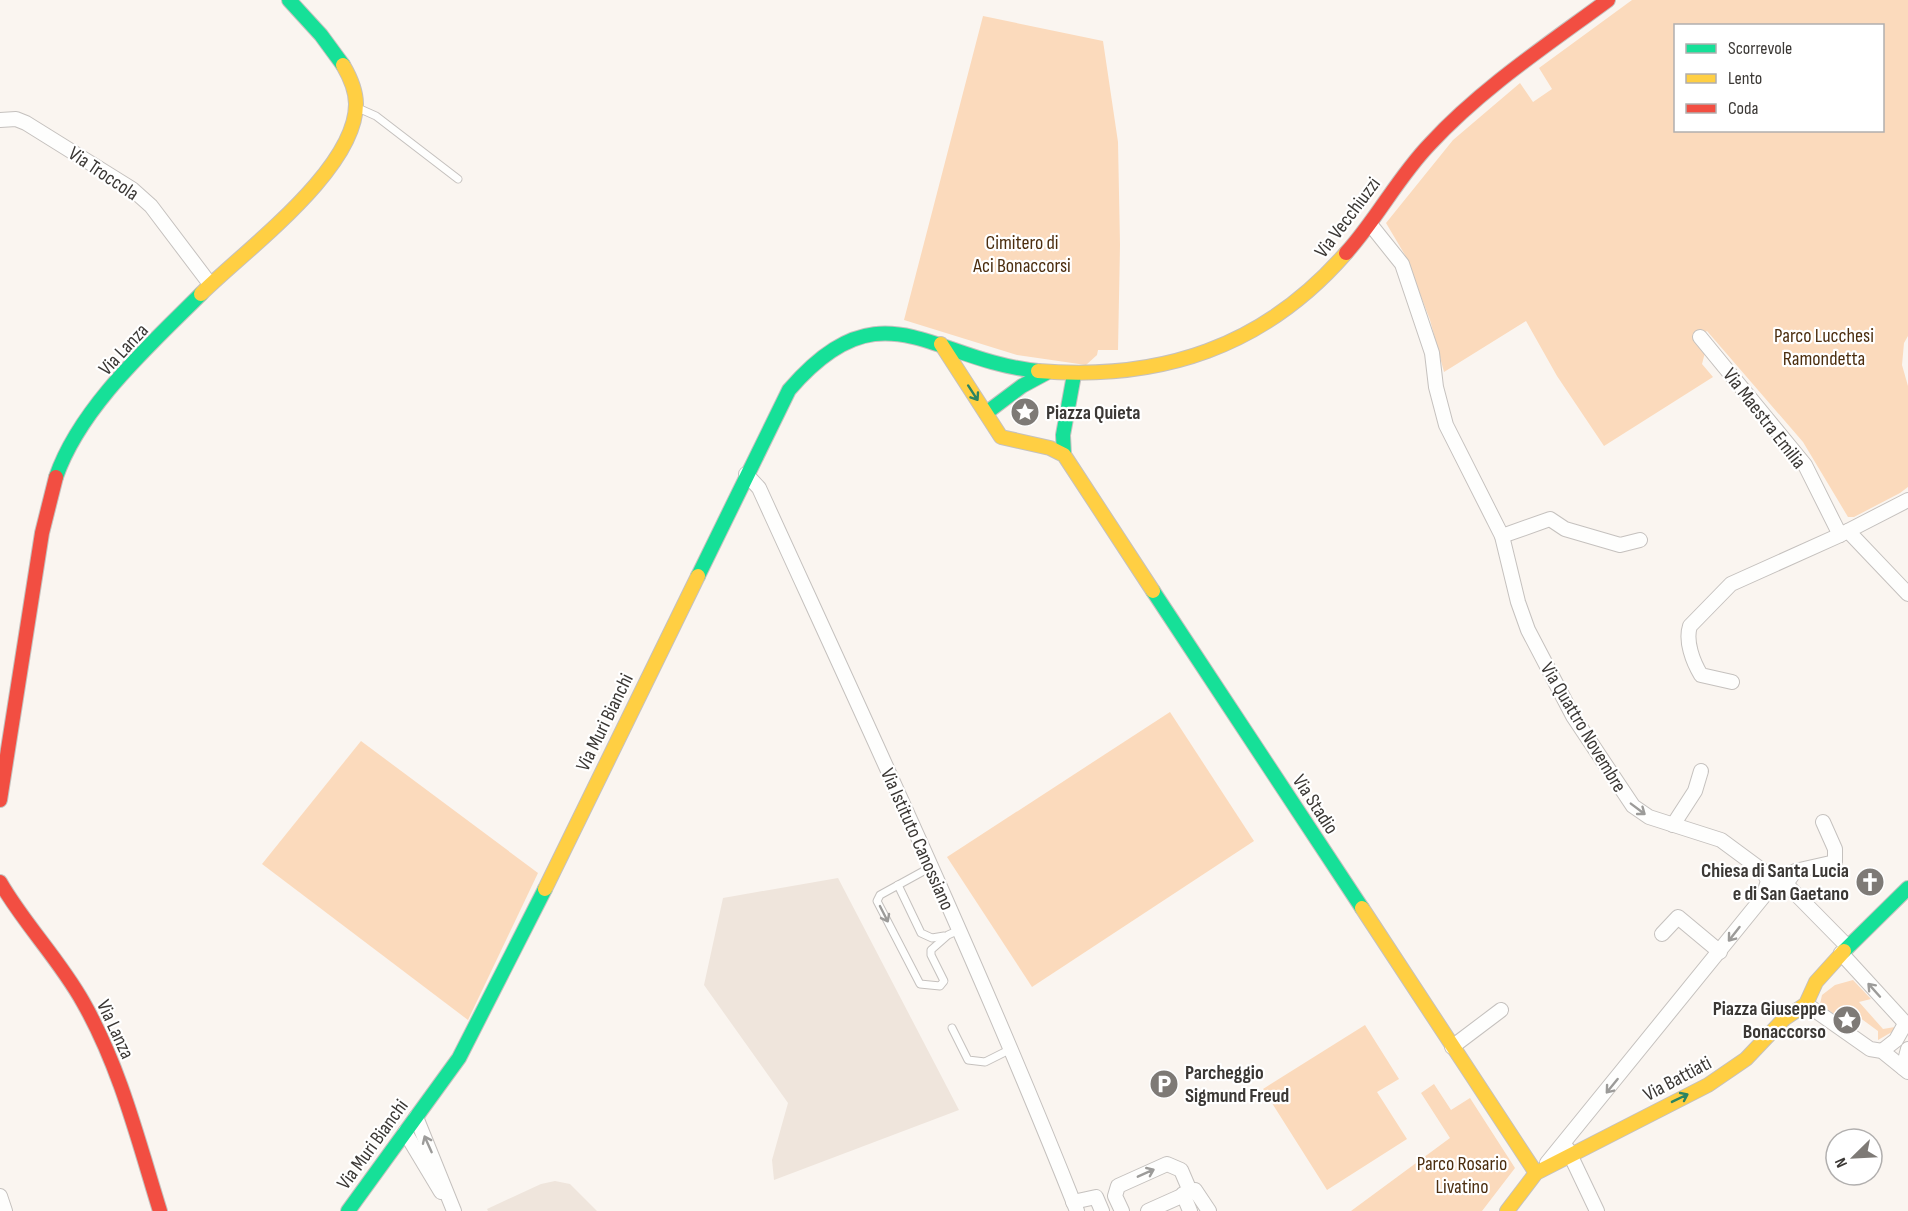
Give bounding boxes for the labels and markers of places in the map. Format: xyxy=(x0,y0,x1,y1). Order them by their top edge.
place icon: Piazza Quieta xyxy=(1009,396,1041,428)
place label: Piazza Quieta xyxy=(1046,401,1140,425)
place label: Chiesa di Santa Lucia e di San Gaetano xyxy=(1701,859,1849,906)
church icon: Chiesa di Santa Lucia e di San Gaetano xyxy=(1854,866,1886,898)
place label: Piazza Giuseppe Bonaccorso xyxy=(1713,997,1826,1044)
place icon: Piazza Giuseppe Bonaccorso xyxy=(1831,1004,1863,1036)
place label: Parcheggio Sigmund Freud xyxy=(1185,1061,1289,1108)
parking icon: Parcheggio Sigmund Freud xyxy=(1148,1068,1180,1100)

